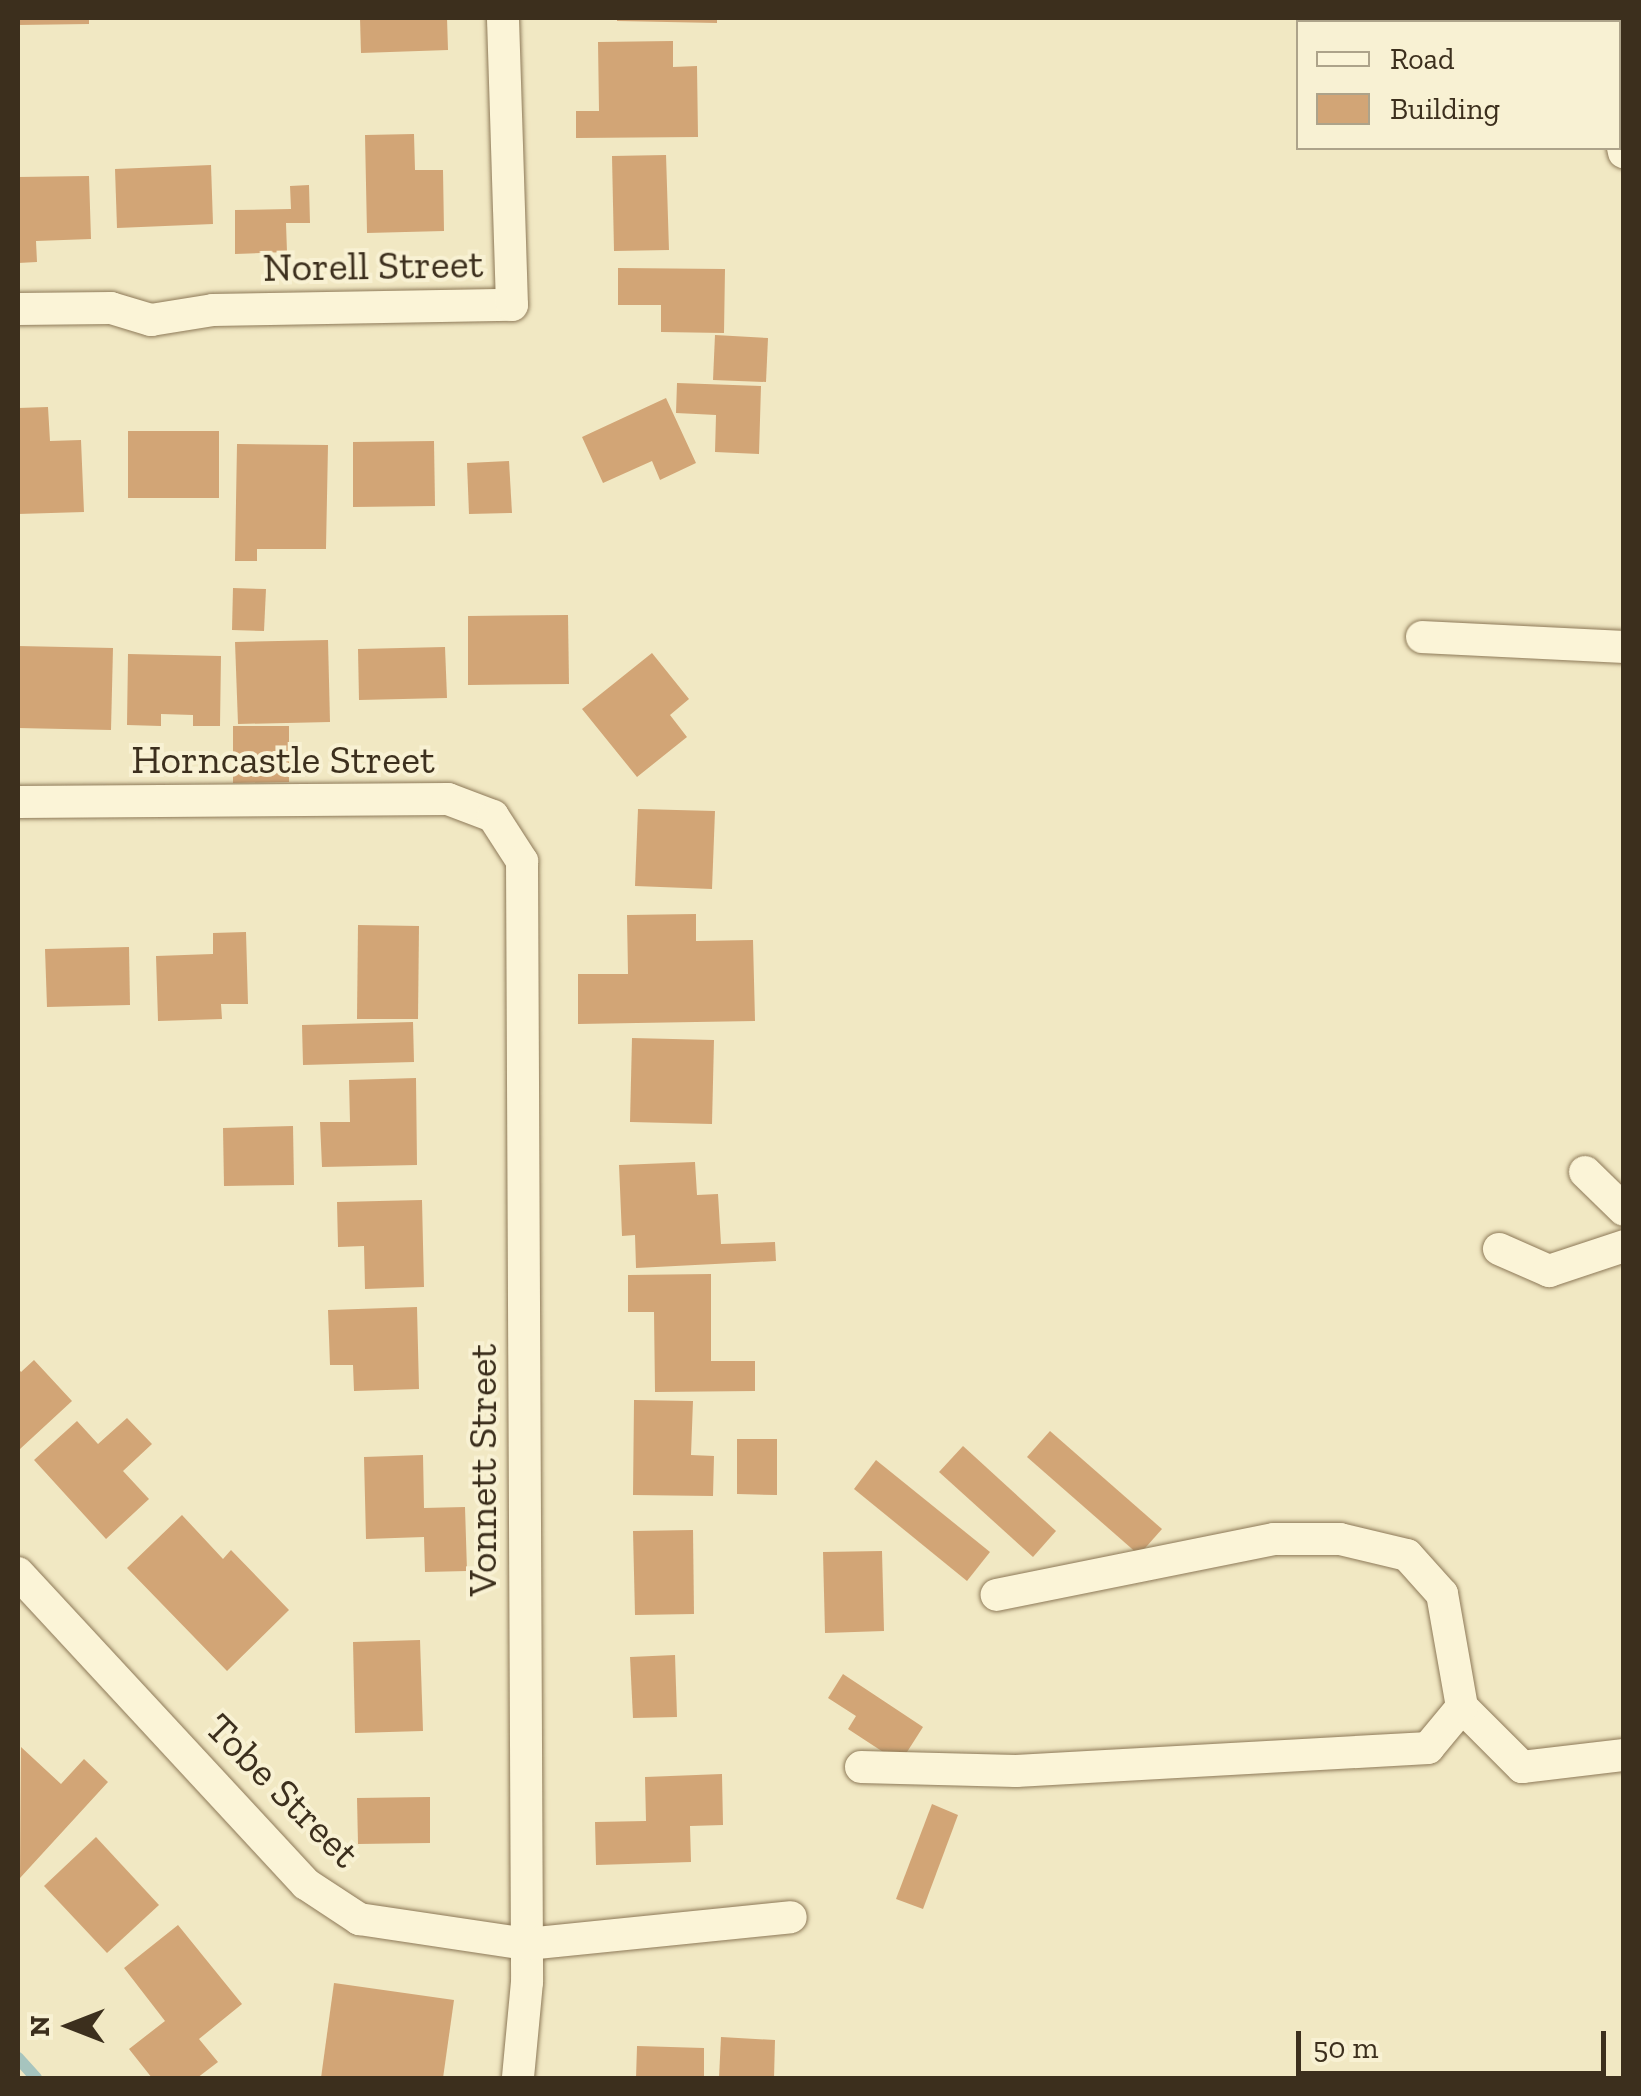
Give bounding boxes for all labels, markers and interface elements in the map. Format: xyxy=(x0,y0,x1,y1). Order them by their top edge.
legend xyxy=(1296,20,1621,150)
text: Road xyxy=(1390,41,1455,77)
text: Building xyxy=(1390,91,1500,127)
street label: Norell Street xyxy=(262,239,484,291)
street label: Horncastle Street xyxy=(131,735,435,783)
street label: Vonnett Street xyxy=(458,1344,506,1596)
street label: Tobe Street xyxy=(196,1703,370,1877)
north arrow xyxy=(20,1976,120,2076)
scale bar xyxy=(1301,2011,1611,2073)
text: N xyxy=(23,2015,56,2037)
text: 50 m xyxy=(1313,2030,1378,2066)

